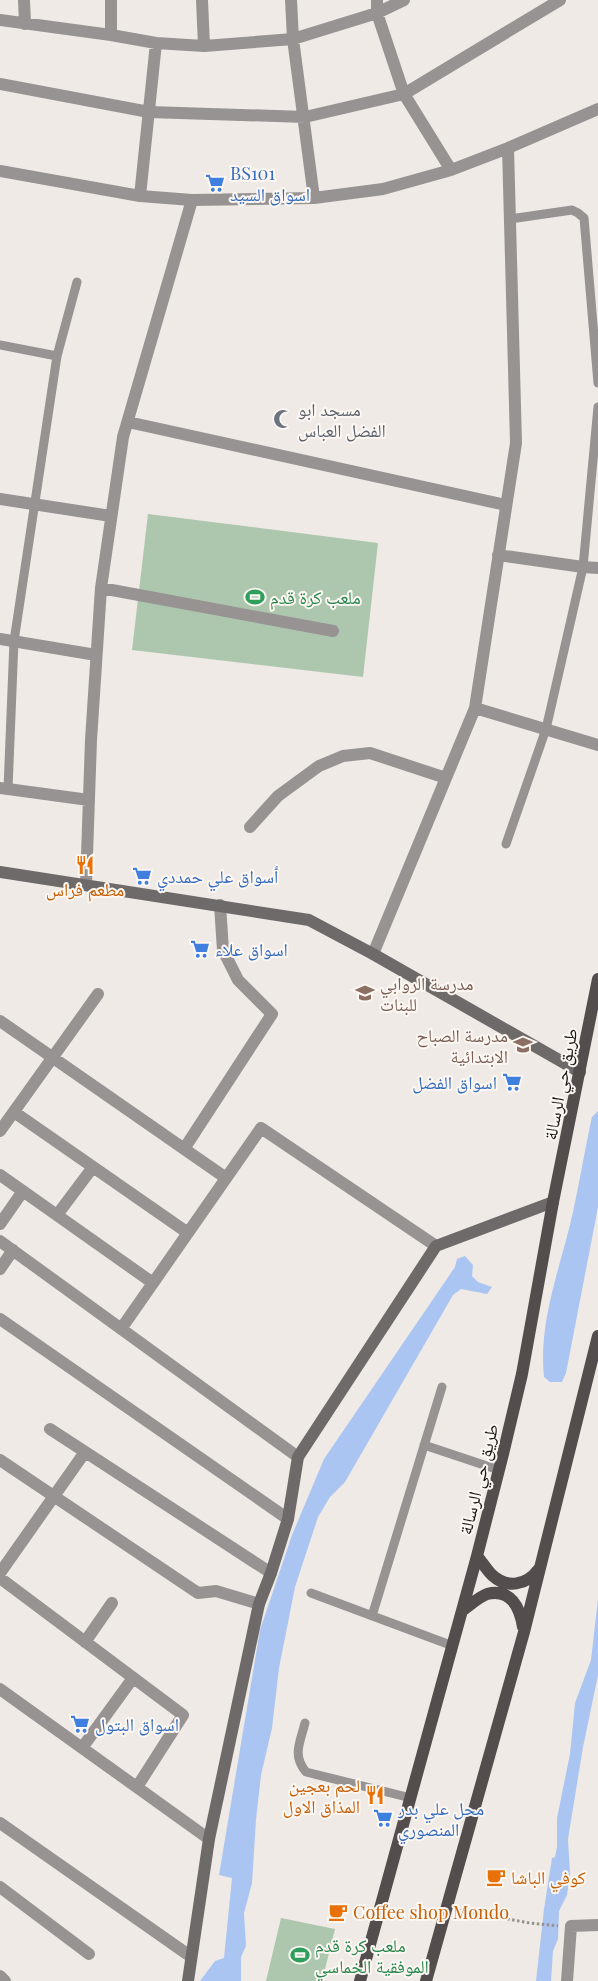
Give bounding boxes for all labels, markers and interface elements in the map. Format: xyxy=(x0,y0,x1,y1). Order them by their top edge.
place label: BS101 اسواق السيد xyxy=(230,161,310,206)
supermarket icon: BS101 اسواق السيد xyxy=(204,172,226,194)
place label: مسجد ابو الفضل العباس xyxy=(298,397,386,442)
mosque icon: مسجد ابو الفضل العباس xyxy=(272,408,294,430)
place label: ملعب كرة قدم xyxy=(270,585,361,610)
sports icon: ملعب كرة قدم xyxy=(244,586,266,608)
restaurant icon: مطعم فراس xyxy=(74,854,96,876)
place label: ٲسواق علي حمددي xyxy=(157,864,278,892)
supermarket icon: ٲسواق علي حمددي xyxy=(131,865,153,887)
place label: مطعم فراس xyxy=(46,877,124,902)
place label: اسواق علاء xyxy=(215,937,288,961)
supermarket icon: اسواق علاء xyxy=(189,938,211,960)
place label: مدرسة الروابي للبنات xyxy=(380,971,474,1016)
school or university icon: مدرسة الروابي للبنات xyxy=(354,982,376,1004)
place label: مدرسة الصباح الابتدائية xyxy=(416,1023,508,1068)
street label: طريق حي الرسالة xyxy=(537,1026,586,1143)
school or university icon: مدرسة الصباح الابتدائية xyxy=(512,1034,534,1056)
place label: اسواق الفضل xyxy=(412,1070,497,1094)
supermarket icon: اسواق الفضل xyxy=(501,1071,523,1093)
street label: طريق حي الرسالة xyxy=(453,1421,507,1538)
place label: اسواق البتول xyxy=(95,1712,179,1736)
supermarket icon: اسواق البتول xyxy=(69,1713,91,1735)
place label: لحم بعجين المذاق الاول xyxy=(283,1773,360,1818)
restaurant icon: لحم بعجين المذاق الاول xyxy=(364,1784,386,1806)
place label: محل علي بدر المنصوري xyxy=(397,1796,484,1845)
supermarket icon: محل علي بدر المنصوري xyxy=(372,1807,394,1829)
place label: كوفي الباشا xyxy=(511,1865,586,1893)
cafe icon: كوفي الباشا xyxy=(485,1866,507,1888)
place label: Coffee shop Mondo xyxy=(353,1900,509,1924)
cafe icon: Coffee shop Mondo xyxy=(327,1901,349,1923)
place label: ملعب كرة قدم الموفقية الخماسي xyxy=(315,1933,429,1981)
sports icon: ملعب كرة قدم الموفقية الخماسي xyxy=(289,1944,311,1966)

